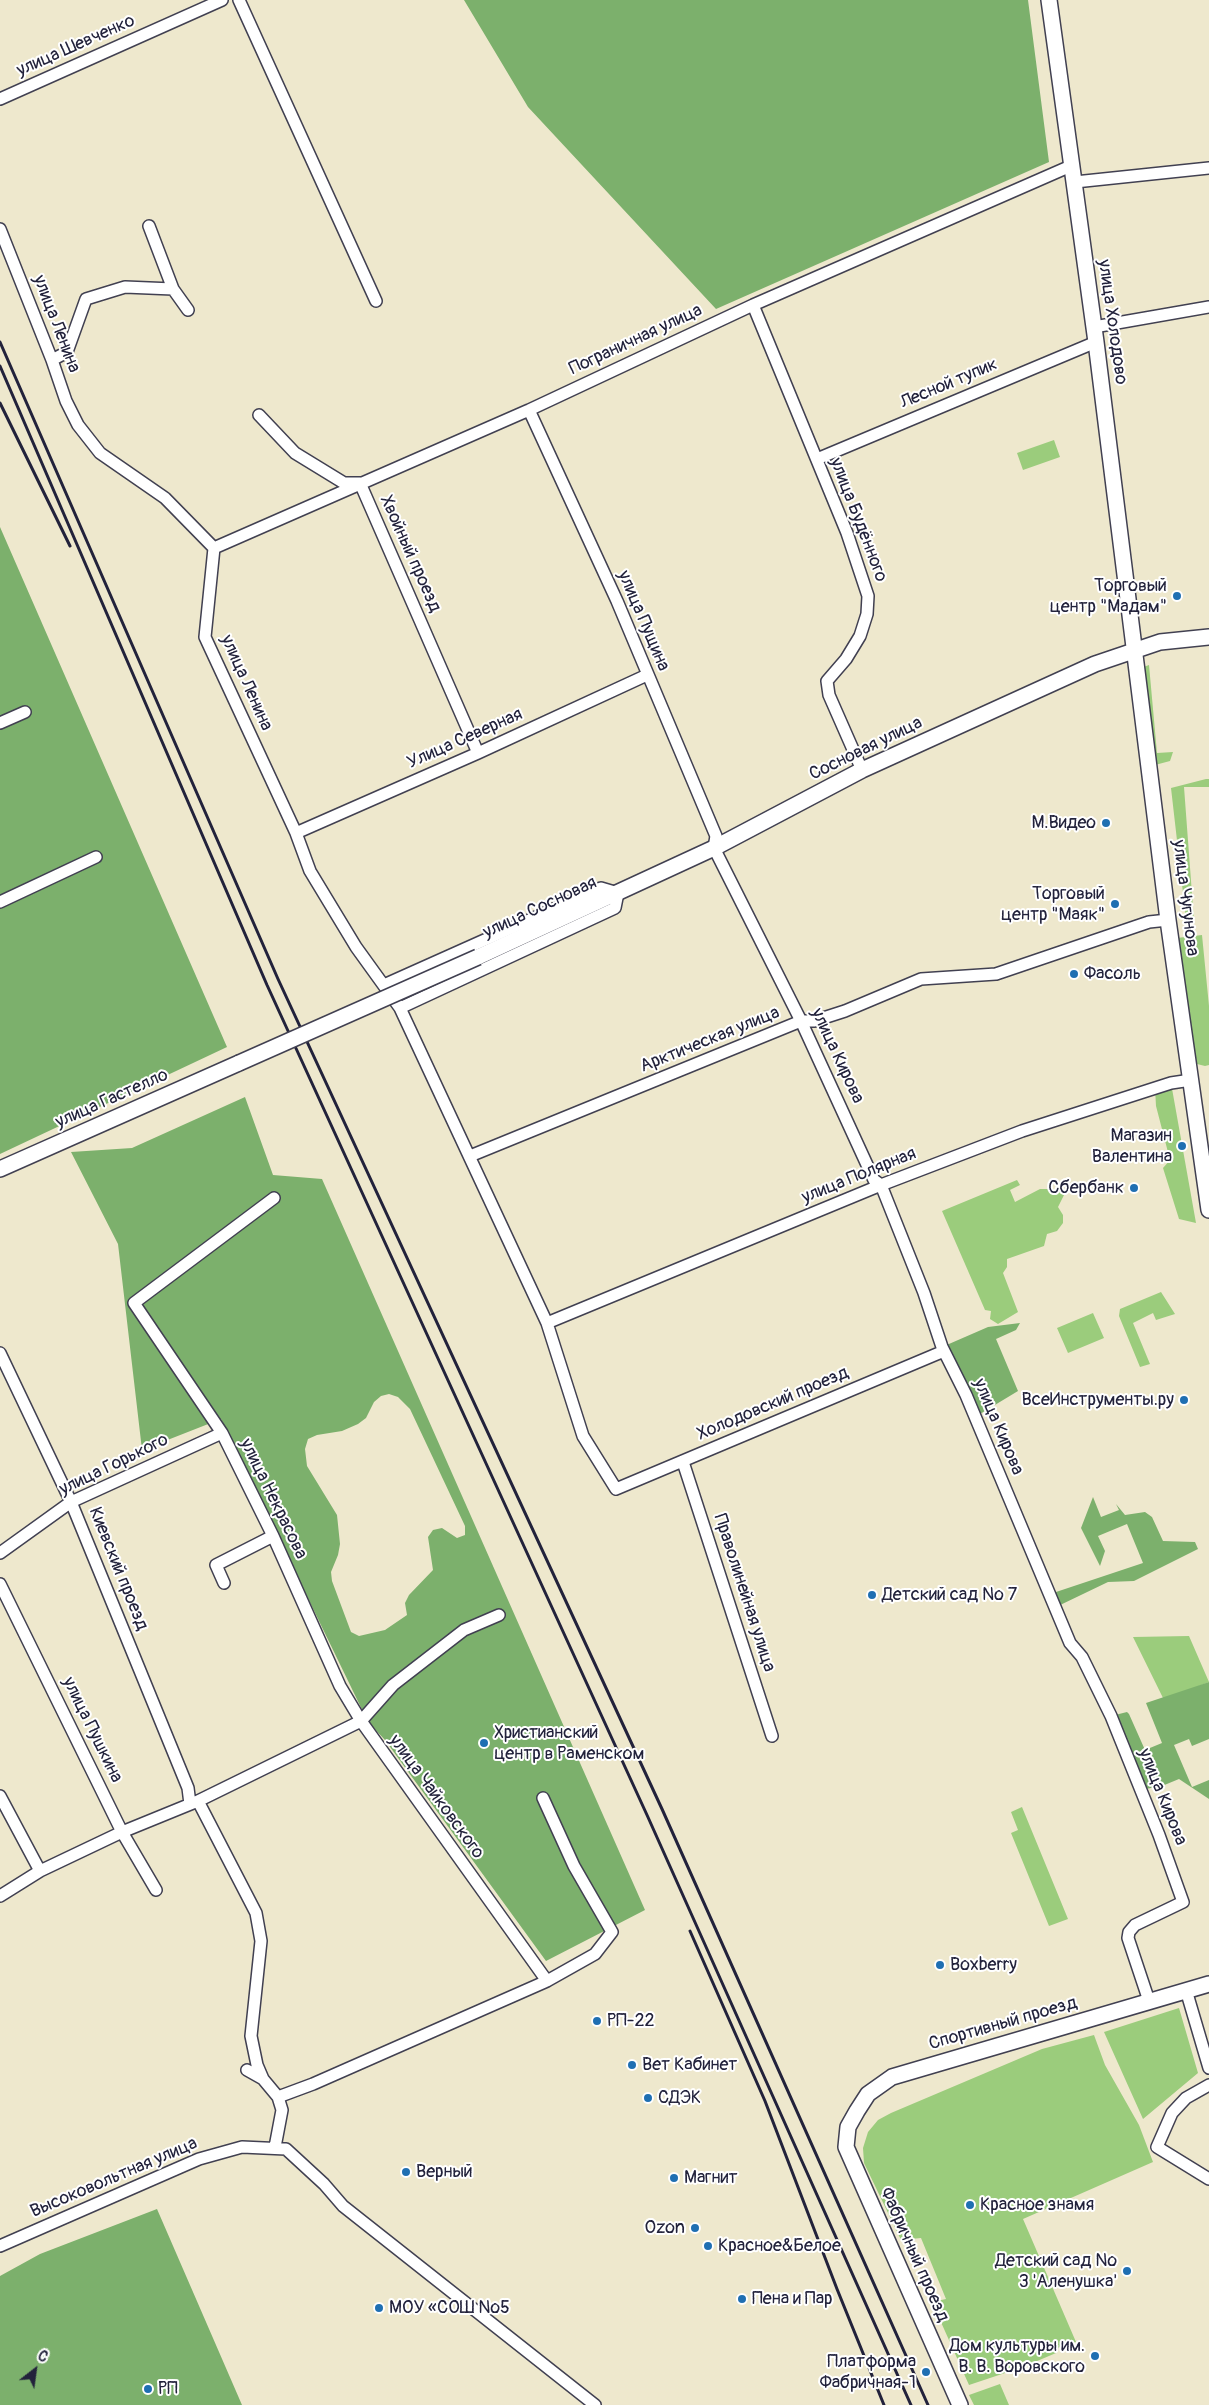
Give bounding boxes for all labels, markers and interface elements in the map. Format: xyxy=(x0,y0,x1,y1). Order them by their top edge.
street label: улица Шевченко xyxy=(14,10,138,82)
street label: улица Холодово xyxy=(1093,258,1131,386)
street label: улица Ленина xyxy=(28,272,84,376)
street label: Пограничная улица xyxy=(566,300,706,380)
street label: Лесной тупик xyxy=(897,354,1001,414)
street label: улица Будённого xyxy=(824,455,892,585)
street label: Хвойный проезд xyxy=(375,492,445,616)
street label: улица Пущина xyxy=(612,567,674,675)
place label: Торговый центр "Мадам" xyxy=(1049,575,1167,618)
marker: Торговый центр "Мадам" xyxy=(1171,590,1183,602)
street label: улица Ленина xyxy=(215,632,277,734)
street label: Улица Северная xyxy=(404,704,526,774)
street label: Сосновая улица xyxy=(806,712,926,786)
place label: М.Видео xyxy=(1032,812,1096,834)
marker: М.Видео xyxy=(1100,817,1112,829)
street label: улица Чугунова xyxy=(1167,839,1203,957)
street label: улица Сосновая xyxy=(480,872,600,944)
place label: Торговый центр "Маяк" xyxy=(1001,883,1105,926)
marker: Торговый центр "Маяк" xyxy=(1109,898,1121,910)
place label: Фасоль xyxy=(1084,963,1141,985)
marker: Фасоль xyxy=(1068,968,1080,980)
street label: Арктическая улица xyxy=(637,1002,783,1078)
street label: улица Кирова xyxy=(806,1005,868,1107)
street label: улица Гастелло xyxy=(52,1065,172,1133)
place label: Магазин Валентина xyxy=(1092,1125,1172,1168)
marker: Магазин Валентина xyxy=(1176,1140,1188,1152)
street label: улица Полярная xyxy=(799,1143,919,1209)
place label: Сбербанк xyxy=(1048,1177,1124,1199)
marker: Сбербанк xyxy=(1128,1182,1140,1194)
street label: Холодовский проезд xyxy=(694,1362,852,1446)
street label: улица Кирова xyxy=(968,1376,1028,1478)
place label: ВсеИнструменты.ру xyxy=(1022,1389,1174,1411)
marker: ВсеИнструменты.ру xyxy=(1178,1394,1190,1406)
street label: улица Горького xyxy=(56,1429,172,1501)
street label: улица Некрасова xyxy=(235,1435,311,1563)
street label: Киевский проезд xyxy=(83,1504,153,1634)
street label: Праволинейная улица xyxy=(708,1511,780,1675)
place label: Детский сад № 7 xyxy=(882,1584,1017,1606)
marker: Детский сад № 7 xyxy=(866,1589,878,1601)
street label: улица Пушкина xyxy=(57,1674,127,1786)
place label: Христианский центр в Раменском xyxy=(494,1722,644,1765)
street label: улица Чайковского xyxy=(384,1731,488,1863)
marker: Христианский центр в Раменском xyxy=(478,1737,490,1749)
street label: улица Кирова xyxy=(1133,1745,1191,1849)
place label: Boxberry xyxy=(950,1954,1017,1976)
marker: Boxberry xyxy=(934,1959,946,1971)
street label: Спортивный проезд xyxy=(926,1993,1080,2055)
place label: РП-22 xyxy=(607,2010,655,2032)
marker: РП-22 xyxy=(591,2015,603,2027)
place label: Вет Кабинет xyxy=(642,2054,737,2076)
marker: Вет Кабинет xyxy=(626,2059,638,2071)
place label: СДЭК xyxy=(658,2087,701,2109)
marker: СДЭК xyxy=(642,2092,654,2104)
street label: Высоковольтная улица xyxy=(27,2133,201,2223)
place label: Верный xyxy=(416,2161,473,2183)
marker: Верный xyxy=(400,2166,412,2178)
place label: Магнит xyxy=(684,2167,737,2189)
marker: Магнит xyxy=(668,2172,680,2184)
street label: Фабричный проезд xyxy=(875,2185,953,2325)
place label: Красное знамя xyxy=(980,2194,1094,2216)
marker: Красное знамя xyxy=(964,2199,976,2211)
place label: Ozon xyxy=(645,2217,685,2239)
marker: Ozon xyxy=(689,2222,701,2234)
place label: Красное&Белое xyxy=(718,2235,841,2257)
marker: Красное&Белое xyxy=(702,2240,714,2252)
place label: Детский сад № 3 'Аленушка' xyxy=(995,2250,1117,2292)
marker: Детский сад № 3 'Аленушка' xyxy=(1121,2265,1133,2277)
place label: Пена и Пар xyxy=(752,2288,833,2310)
marker: Пена и Пар xyxy=(736,2293,748,2305)
place label: МОУ «СОШ №5 xyxy=(389,2297,510,2319)
marker: МОУ «СОШ №5 xyxy=(373,2302,385,2314)
place label: Дом культуры им. В. В. Воровского xyxy=(950,2335,1085,2378)
north arrow xyxy=(10,2345,60,2395)
text: С xyxy=(35,2347,51,2366)
marker: Дом культуры им. В. В. Воровского xyxy=(1089,2350,1101,2362)
place label: Платформа Фабричная-1 xyxy=(820,2351,916,2394)
marker: Платформа Фабричная-1 xyxy=(920,2366,932,2378)
place label: РП xyxy=(158,2378,178,2400)
marker: РП xyxy=(142,2383,154,2395)

